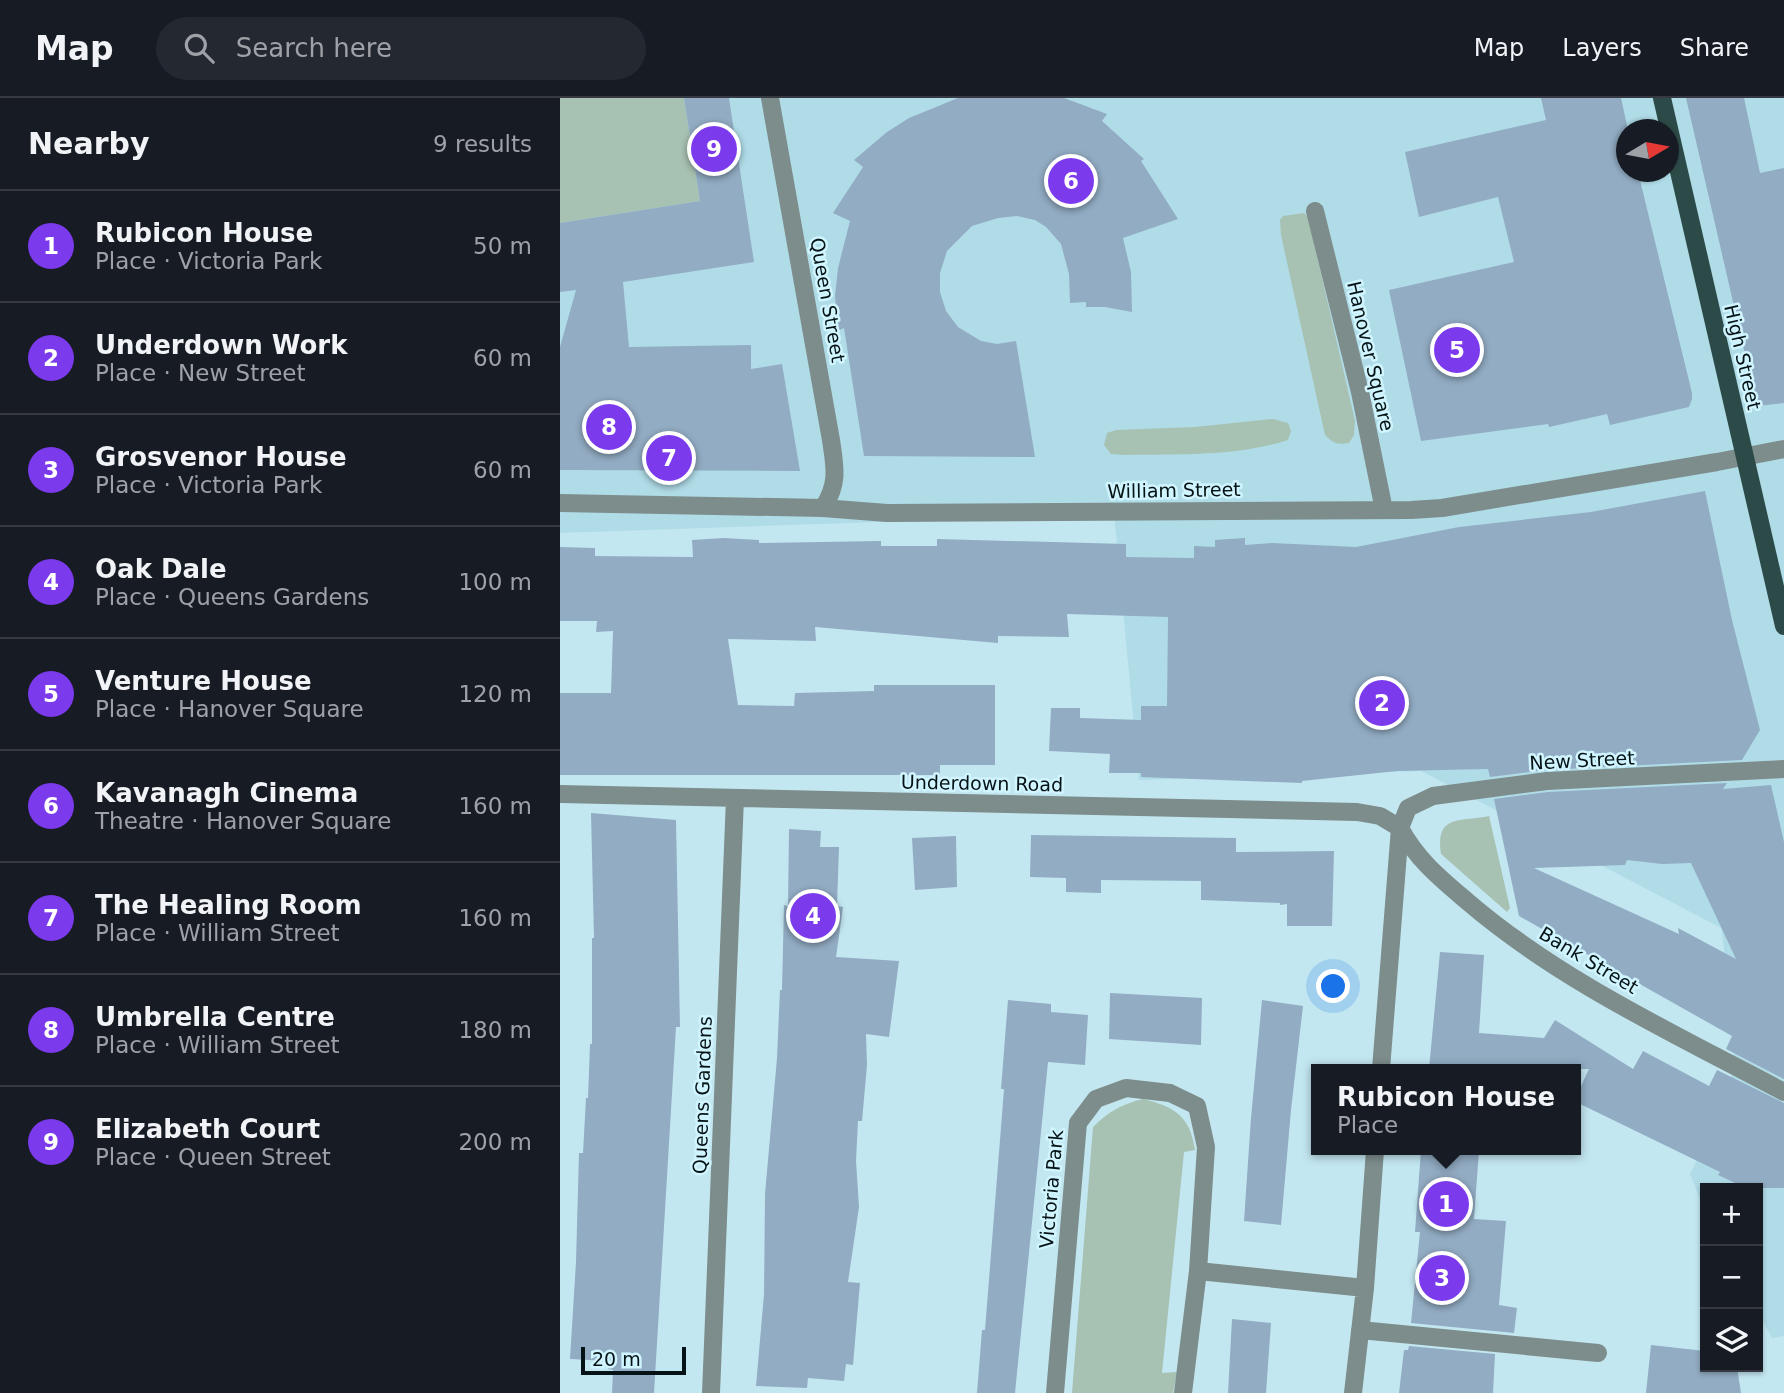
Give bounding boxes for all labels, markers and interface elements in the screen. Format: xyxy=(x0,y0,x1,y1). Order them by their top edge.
search box xyxy=(156,17,646,80)
text: Map xyxy=(35,29,114,68)
icon: search xyxy=(180,29,218,67)
text: Search here xyxy=(236,33,392,63)
text: Map xyxy=(1474,34,1524,62)
text: Layers xyxy=(1562,34,1642,62)
text: Share xyxy=(1680,34,1749,62)
north arrow xyxy=(1616,119,1679,182)
pin: 9 xyxy=(691,123,737,175)
text: Nearby xyxy=(28,126,150,161)
text: 9 results xyxy=(433,131,532,157)
pin: 6 xyxy=(1048,155,1094,207)
text: Rubicon House xyxy=(95,218,313,248)
text: 1 xyxy=(43,233,59,259)
text: 50 m xyxy=(473,233,532,259)
street label: Queen Street xyxy=(806,236,850,364)
text: Place · Victoria Park xyxy=(95,248,322,274)
street label: Hanover Square xyxy=(1343,279,1399,433)
street label: High Street xyxy=(1720,302,1766,412)
pin: 5 xyxy=(1434,324,1480,376)
text: Underdown Work xyxy=(95,330,347,360)
text: 2 xyxy=(43,345,59,371)
text: 60 m xyxy=(473,345,532,371)
text: Place · New Street xyxy=(95,360,305,386)
pin: 8 xyxy=(586,401,632,453)
pin: 7 xyxy=(646,432,692,484)
text: Grosvenor House xyxy=(95,442,347,472)
text: 3 xyxy=(43,457,59,483)
text: 60 m xyxy=(473,457,532,483)
text: Place · Victoria Park xyxy=(95,472,322,498)
street label: William Street xyxy=(1107,478,1241,502)
text: Oak Dale xyxy=(95,554,227,584)
text: 4 xyxy=(43,569,59,595)
text: 100 m xyxy=(458,569,532,595)
text: Place · Queens Gardens xyxy=(95,584,369,610)
text: Venture House xyxy=(95,666,312,696)
pin: 2 xyxy=(1359,677,1405,729)
text: 5 xyxy=(43,681,59,707)
text: 120 m xyxy=(458,681,532,707)
text: Place · Hanover Square xyxy=(95,696,364,722)
street label: New Street xyxy=(1529,746,1635,774)
street label: Underdown Road xyxy=(901,771,1063,795)
text: Kavanagh Cinema xyxy=(95,778,358,808)
text: 6 xyxy=(43,793,59,819)
text: 160 m xyxy=(458,793,532,819)
text: Theatre · Hanover Square xyxy=(95,808,391,834)
text: The Healing Room xyxy=(95,890,362,920)
pin: 4 xyxy=(790,890,836,942)
text: 7 xyxy=(43,905,59,931)
text: 160 m xyxy=(458,905,532,931)
text: Place · William Street xyxy=(95,920,340,946)
street label: Bank Street xyxy=(1536,922,1642,998)
your location xyxy=(1316,969,1350,1003)
text: Umbrella Centre xyxy=(95,1002,335,1032)
street label: Queens Gardens xyxy=(688,1016,716,1174)
text: 8 xyxy=(43,1017,59,1043)
text: 180 m xyxy=(458,1017,532,1043)
text: Place · William Street xyxy=(95,1032,340,1058)
popup xyxy=(1311,1064,1581,1155)
text: Rubicon House xyxy=(1337,1082,1555,1112)
text: Place xyxy=(1337,1112,1398,1138)
text: Elizabeth Court xyxy=(95,1114,320,1144)
text: 9 xyxy=(43,1129,59,1155)
text: 200 m xyxy=(458,1129,532,1155)
street label: Victoria Park xyxy=(1035,1129,1067,1249)
text: Place · Queen Street xyxy=(95,1144,331,1170)
pin: 1 xyxy=(1423,1178,1469,1230)
map controls xyxy=(1700,1183,1763,1372)
button: + xyxy=(1700,1183,1763,1246)
button: − xyxy=(1700,1246,1763,1309)
pin: 3 xyxy=(1419,1252,1465,1304)
button: layers xyxy=(1700,1309,1763,1372)
scale bar xyxy=(581,1344,686,1376)
text: 20 m xyxy=(592,1348,641,1370)

